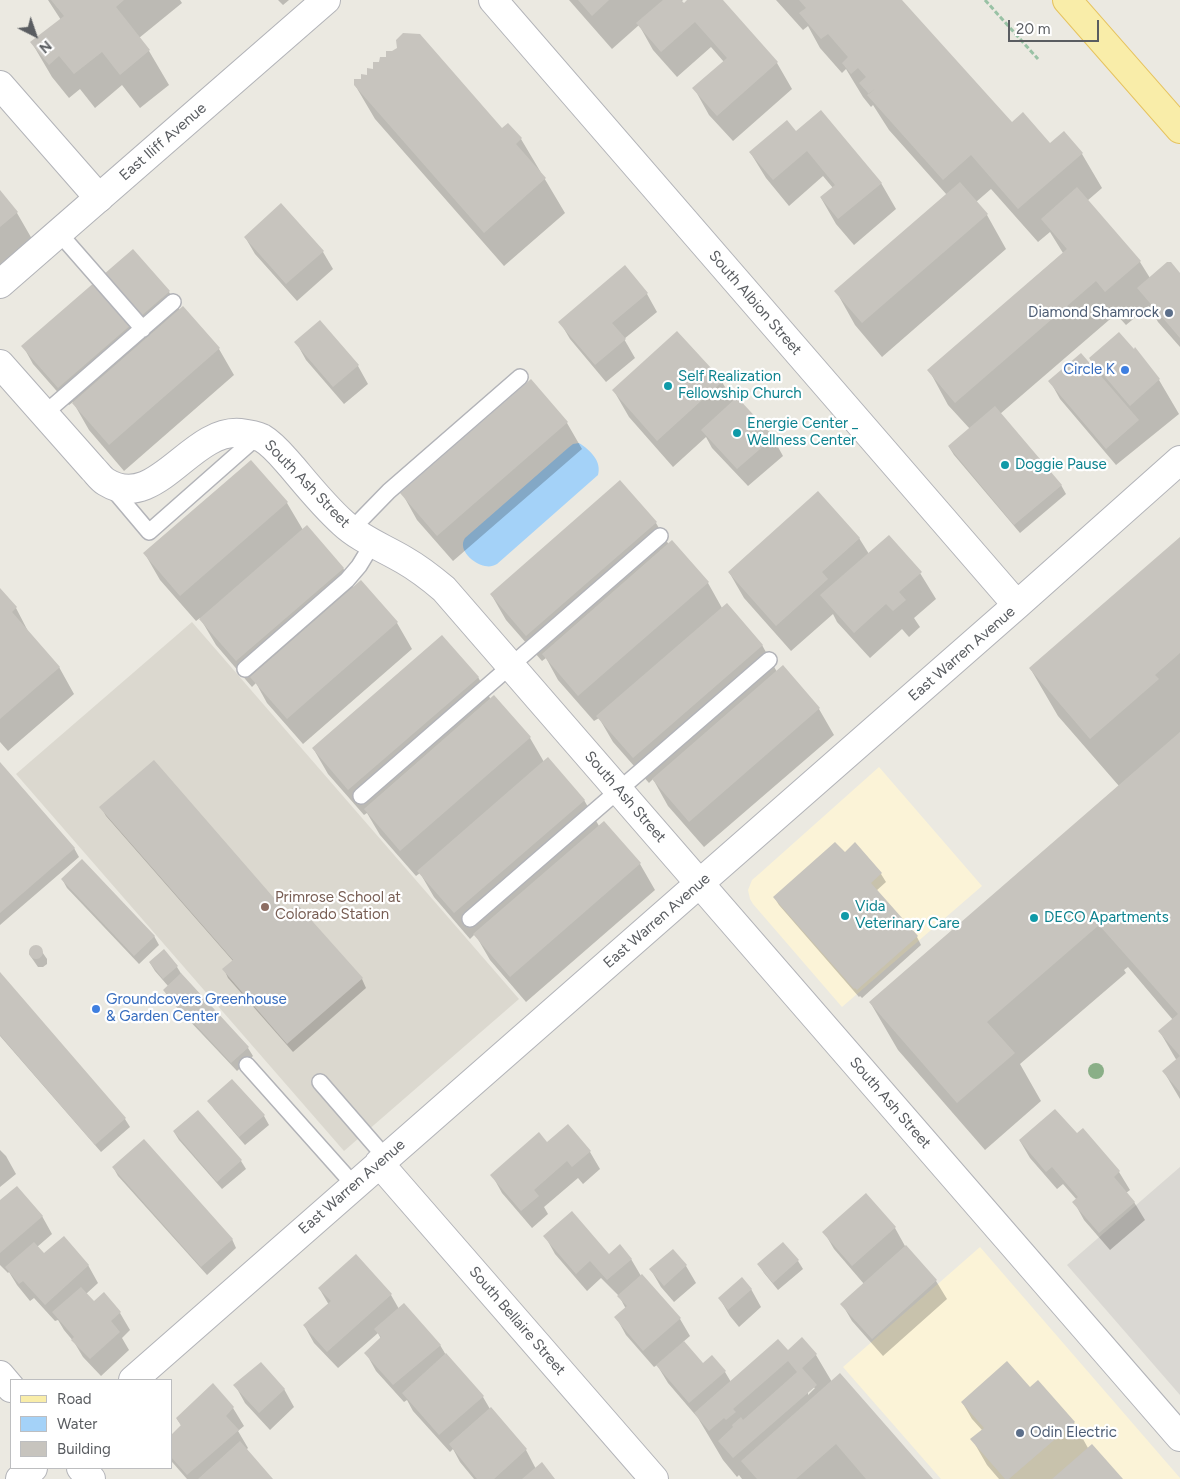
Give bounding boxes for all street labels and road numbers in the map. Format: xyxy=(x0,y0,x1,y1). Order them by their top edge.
street label: East Iliff Avenue xyxy=(116,99,210,185)
street label: South Albion Street xyxy=(705,247,805,359)
street label: South Ash Street xyxy=(260,436,354,532)
street label: East Warren Avenue xyxy=(905,603,1019,705)
street label: South Ash Street xyxy=(580,748,670,846)
street label: East Warren Avenue xyxy=(600,870,714,972)
street label: South Ash Street xyxy=(845,1054,935,1152)
street label: East Warren Avenue xyxy=(295,1136,409,1238)
street label: South Bellaire Street xyxy=(465,1263,569,1379)

